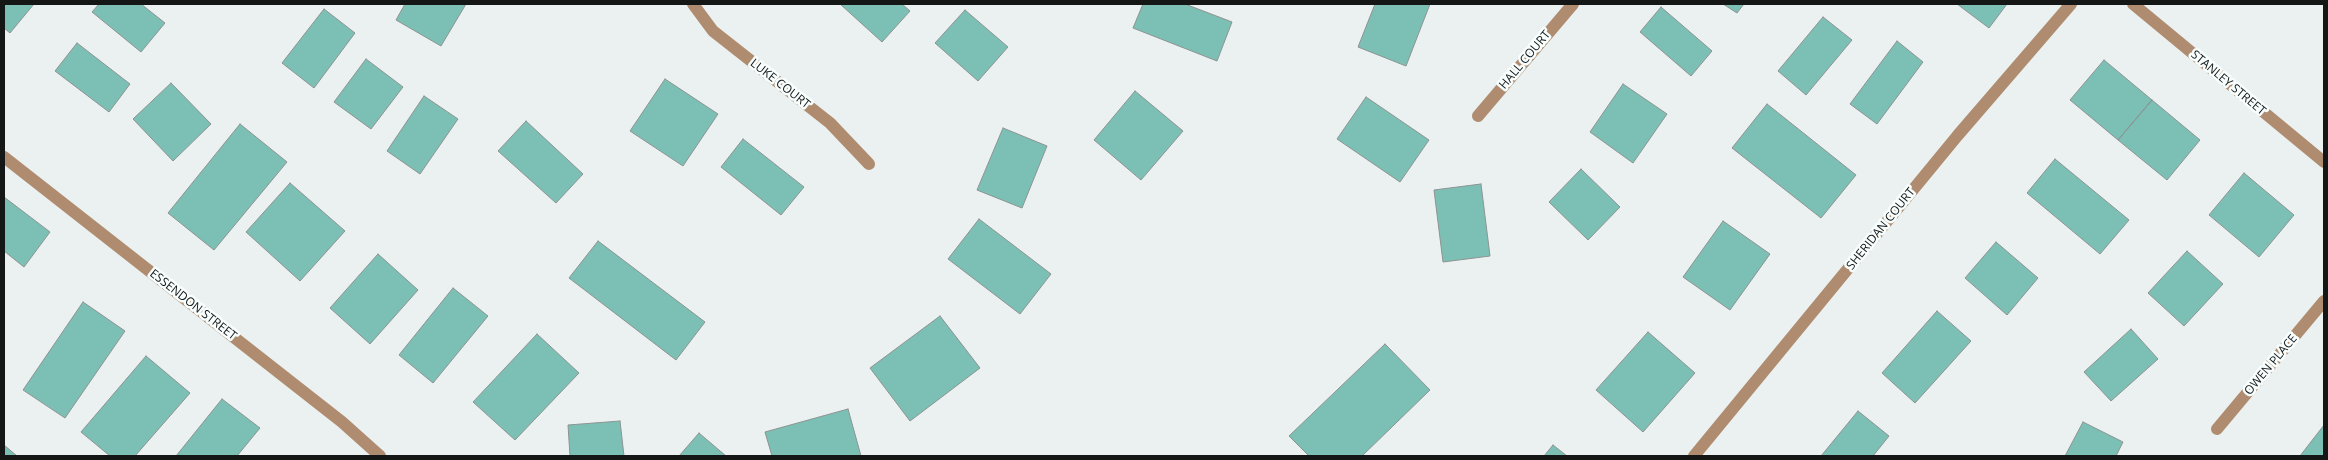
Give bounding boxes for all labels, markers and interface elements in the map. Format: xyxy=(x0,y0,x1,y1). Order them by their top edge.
street label: HALL COURT xyxy=(1496,28,1554,92)
street label: STANLEY STREET xyxy=(2188,48,2268,118)
street label: LUKE COURT xyxy=(747,56,813,112)
street label: SHERIDAN COURT xyxy=(1844,185,1918,273)
street label: ESSENDON STREET xyxy=(147,267,239,343)
street label: OWEN PLACE xyxy=(2242,332,2300,398)

